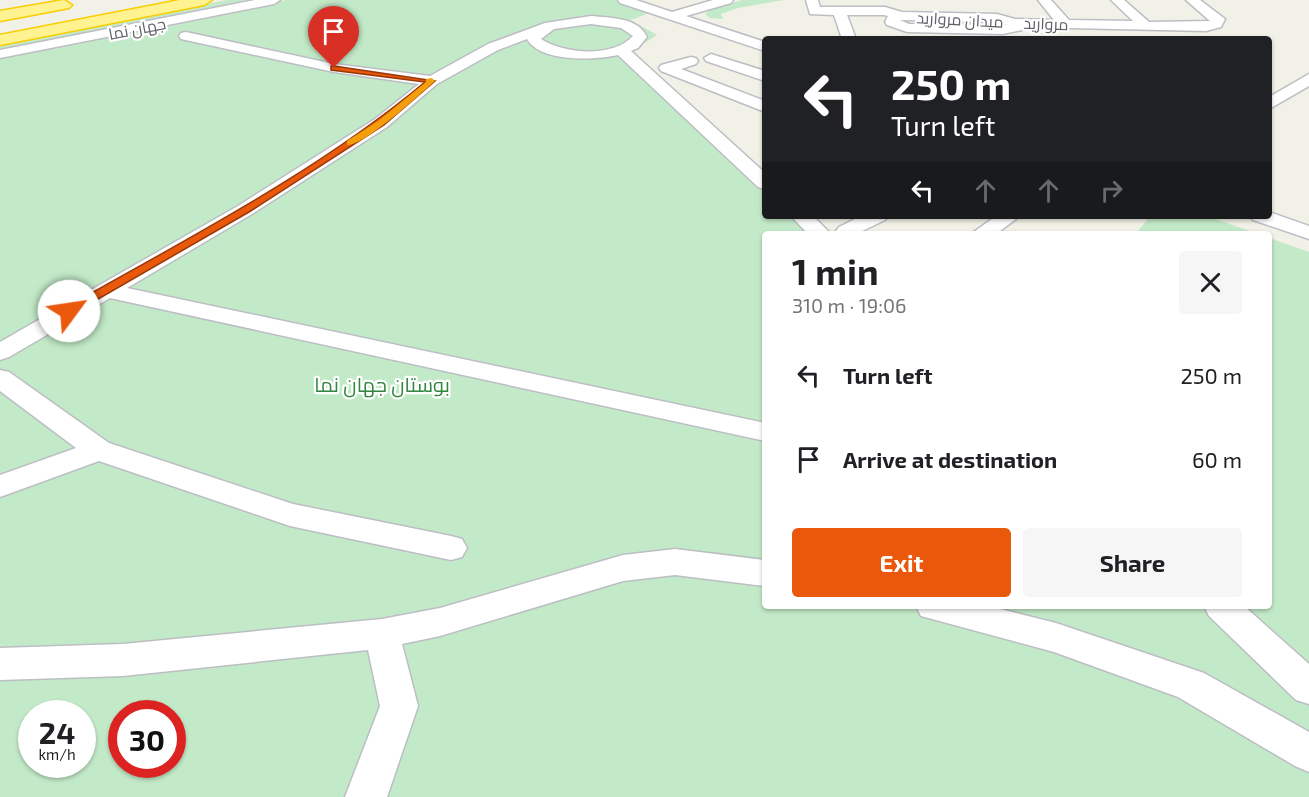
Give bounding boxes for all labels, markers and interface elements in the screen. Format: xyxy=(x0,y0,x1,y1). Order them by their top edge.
pin xyxy=(308,6,359,68)
street label: میدان مروارید xyxy=(916,7,1004,33)
street label: جهان نما xyxy=(107,13,168,45)
street label: مروارید xyxy=(1023,13,1069,34)
icon: arrive xyxy=(317,15,350,48)
text: 250 m xyxy=(891,58,1011,108)
icon: left xyxy=(792,60,870,138)
text: Turn left xyxy=(891,109,995,141)
icon: left xyxy=(906,174,939,207)
icon: ahead xyxy=(969,174,1002,207)
icon: ahead xyxy=(1032,174,1065,207)
icon: right xyxy=(1095,174,1128,207)
text: 1 min xyxy=(792,249,879,292)
button: close xyxy=(1179,251,1242,314)
position arrow xyxy=(37,279,101,343)
text: 310 m · 19:06 xyxy=(792,293,906,317)
icon: left xyxy=(792,359,825,392)
text: Turn left xyxy=(843,362,932,388)
text: 250 m xyxy=(1180,362,1242,388)
park label: بوستان جهان نما xyxy=(314,372,450,398)
icon: arrive xyxy=(792,443,825,476)
text: Arrive at destination xyxy=(843,446,1057,472)
text: 60 m xyxy=(1192,446,1242,472)
button: Exit xyxy=(792,528,1011,597)
button: Share xyxy=(1023,528,1242,597)
speed limit sign: 30 xyxy=(108,700,186,778)
text: 24 xyxy=(39,714,75,750)
text: km/h xyxy=(38,745,76,763)

